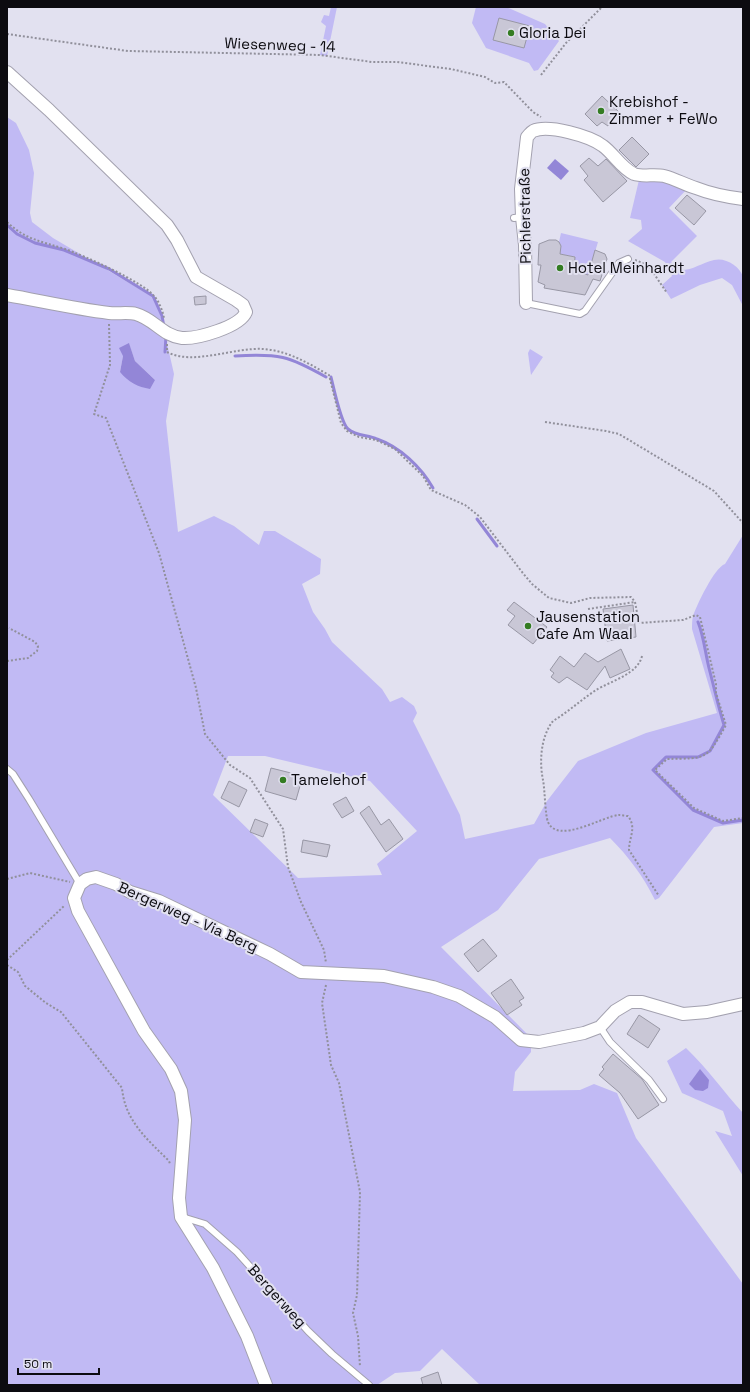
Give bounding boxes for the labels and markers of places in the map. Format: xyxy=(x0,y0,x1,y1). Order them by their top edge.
place label: Gloria Dei xyxy=(519,23,586,42)
marker: Gloria Dei xyxy=(506,28,516,38)
place label: Krebishof - Zimmer + FeWo xyxy=(609,92,718,128)
marker: Krebishof - Zimmer + FeWo xyxy=(596,106,606,116)
place label: Hotel Meinhardt xyxy=(568,258,684,277)
marker: Hotel Meinhardt xyxy=(555,263,565,273)
place label: Jausenstation Cafe Am Waal xyxy=(536,607,640,643)
marker: Jausenstation Cafe Am Waal xyxy=(523,621,533,631)
place label: Tamelehof xyxy=(291,770,367,789)
marker: Tamelehof xyxy=(278,775,288,785)

